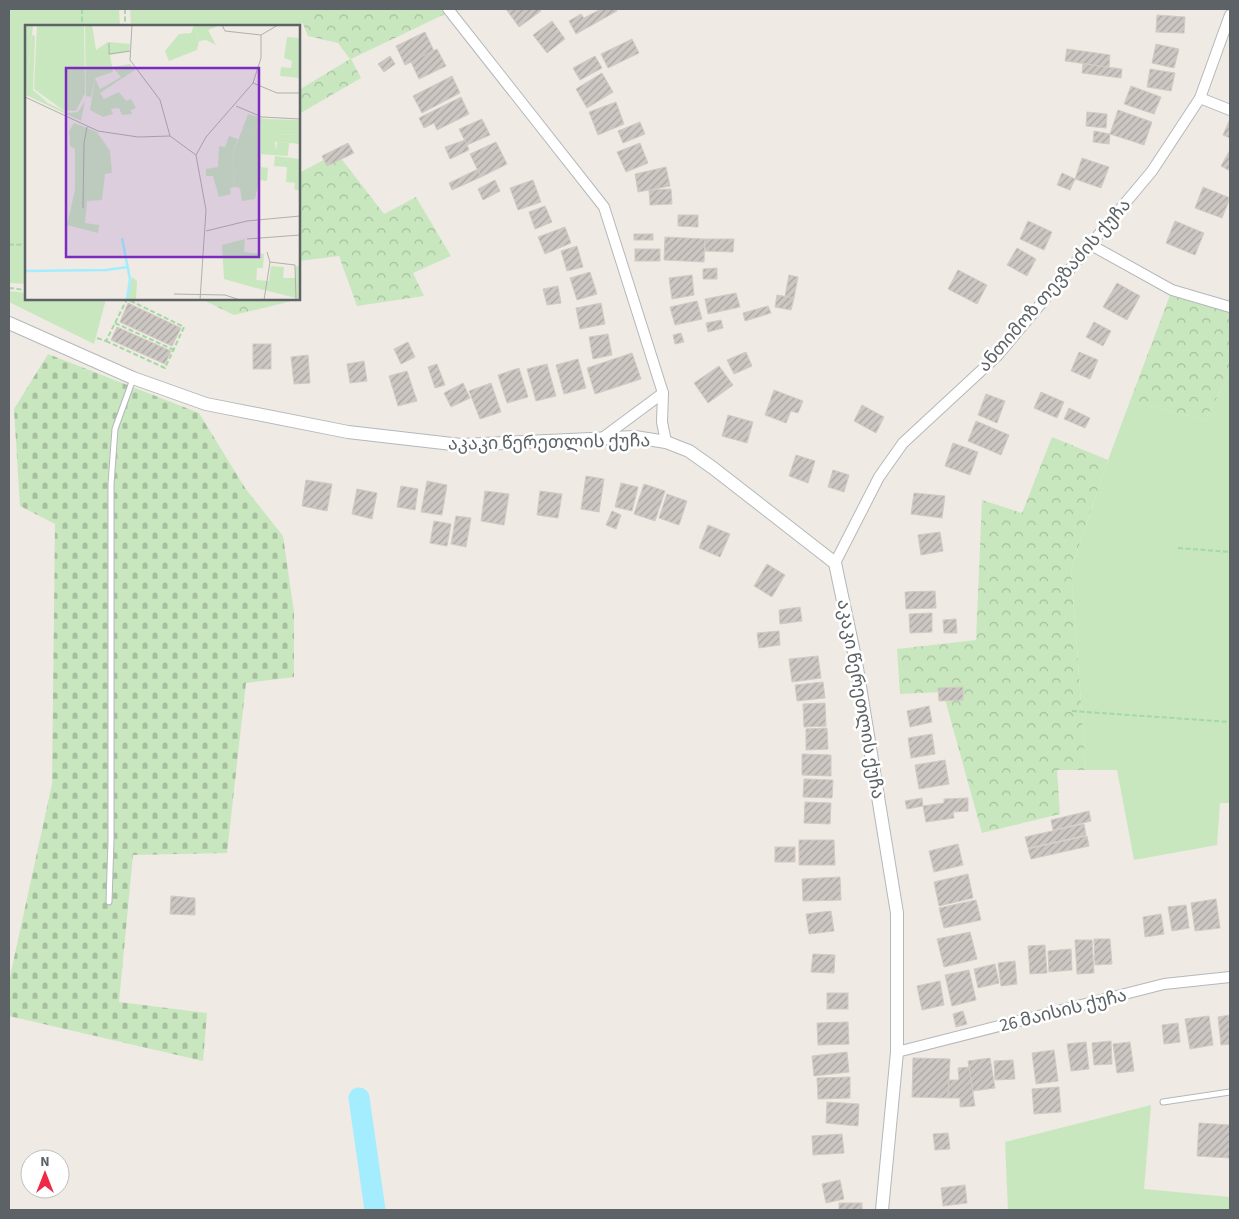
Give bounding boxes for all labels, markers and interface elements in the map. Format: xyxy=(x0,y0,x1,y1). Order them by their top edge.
inset map xyxy=(25,25,300,300)
street label: ანთიმოზ თევზაძის ქუჩა xyxy=(972,193,1137,377)
street label: აკაკი წერეთლის ქუჩა xyxy=(448,428,650,457)
street label: აკაკი წერეთლის ქუჩა xyxy=(831,597,890,801)
street label: 26 მაისის ქუჩა xyxy=(997,983,1129,1038)
north arrow xyxy=(20,1149,70,1199)
text: N xyxy=(40,1152,50,1172)

